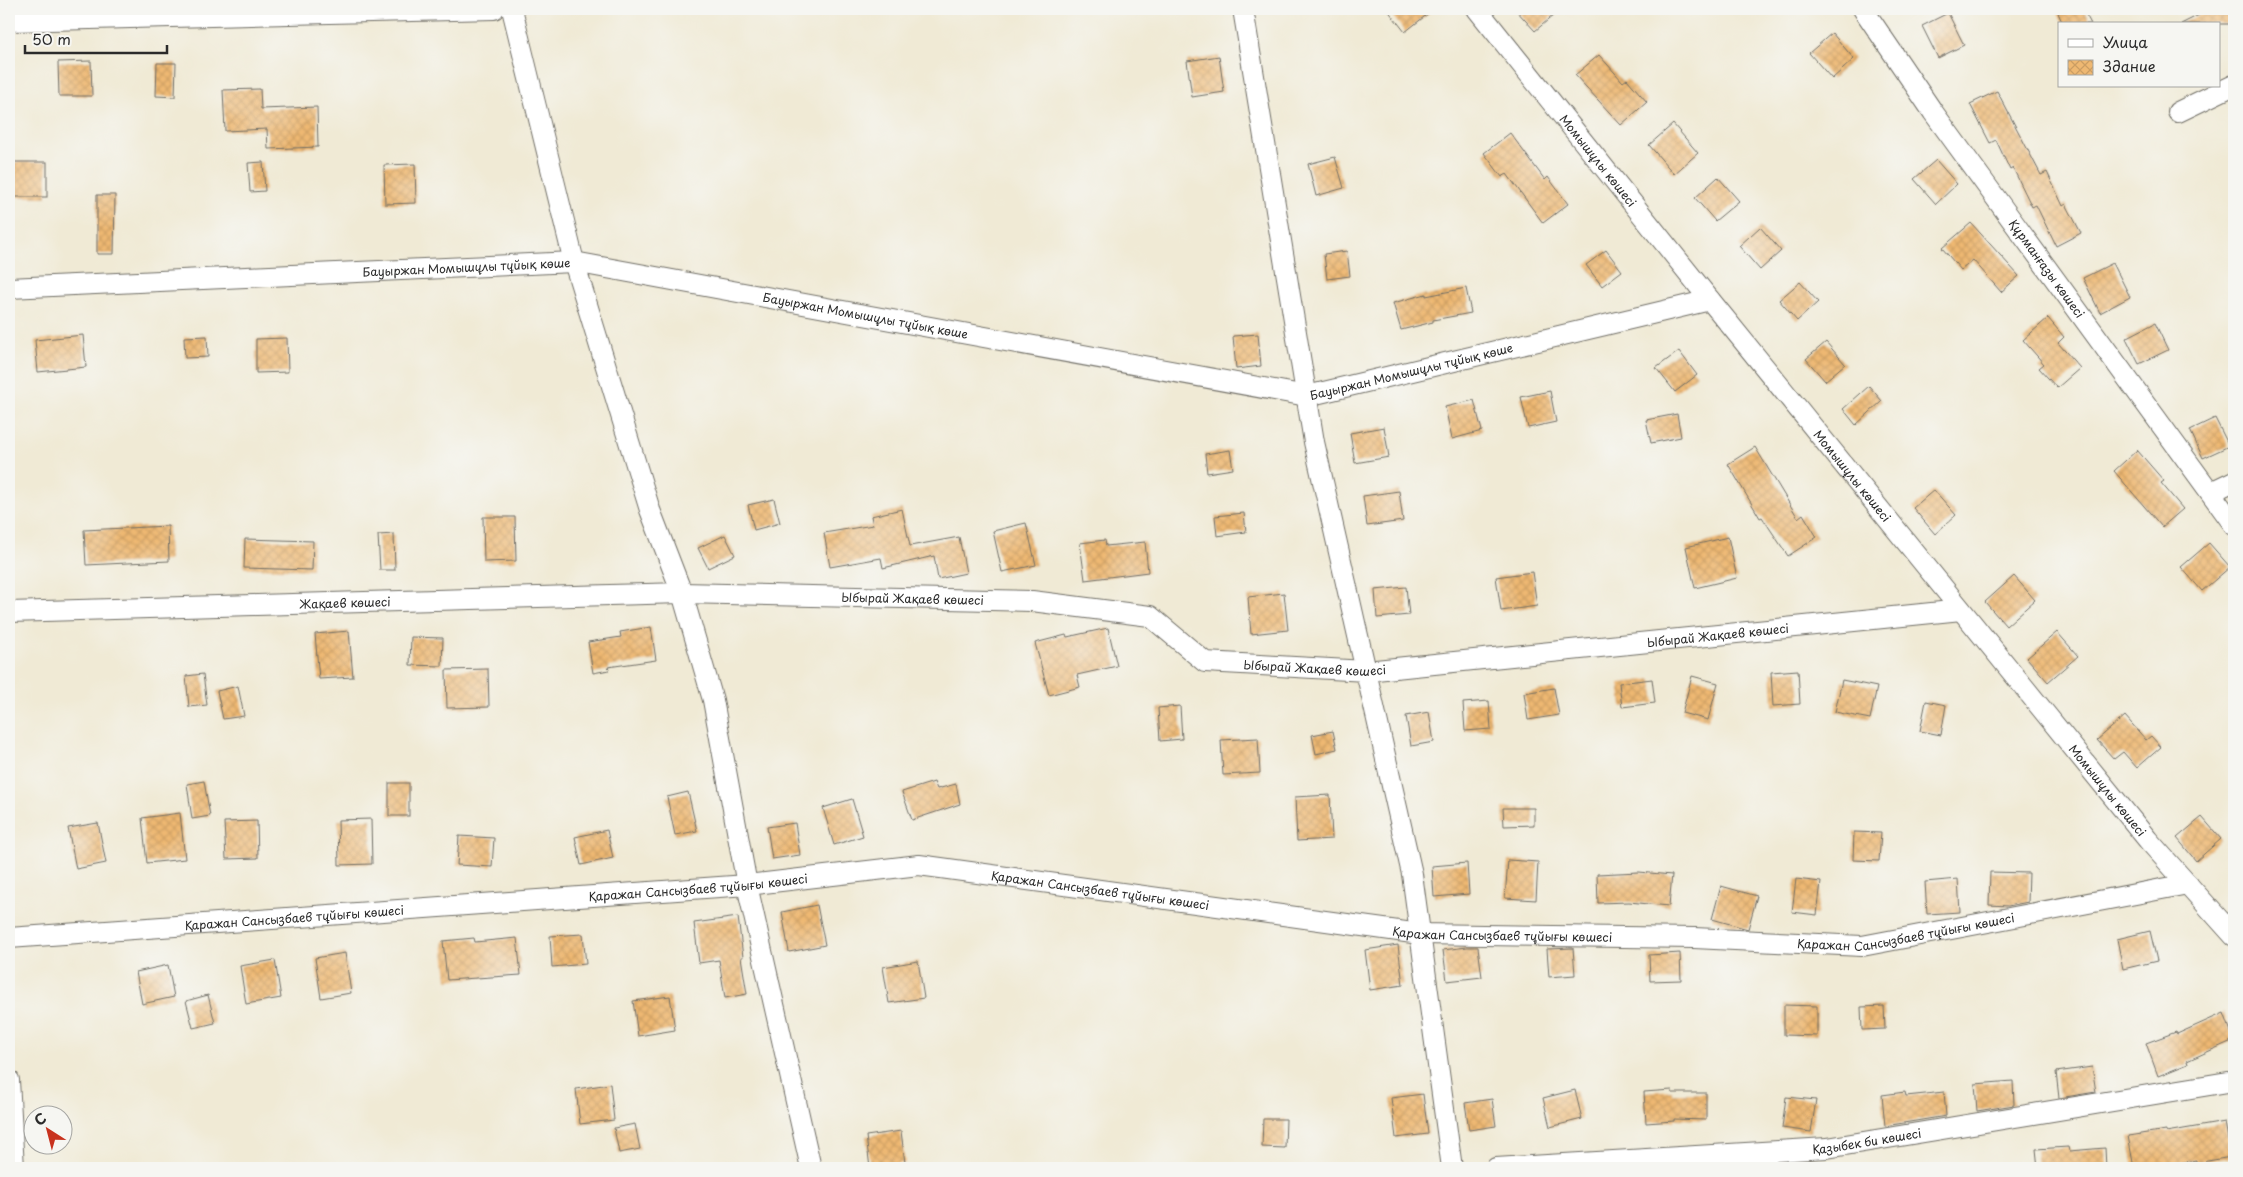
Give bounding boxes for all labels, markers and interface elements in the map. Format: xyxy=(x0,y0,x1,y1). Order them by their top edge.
scale bar xyxy=(25,22,168,54)
legend xyxy=(2058,22,2220,88)
text: 50 m xyxy=(32,27,71,50)
text: Улица xyxy=(2103,30,2148,53)
text: Здание xyxy=(2103,54,2156,77)
street label: Момышұлы көшесі xyxy=(1556,110,1641,210)
street label: Құрманғазы көшесі xyxy=(2005,215,2089,321)
street label: Бауыржан Момышұлы тұйық көше xyxy=(362,253,571,281)
street label: Бауыржан Момышұлы тұйық көше xyxy=(762,288,970,343)
street label: Бауыржан Момышұлы тұйық көше xyxy=(1308,338,1515,404)
street label: Момышұлы көшесі xyxy=(1810,426,1895,526)
street label: Ыбырай Жақаев көшесі xyxy=(841,588,984,609)
street label: Жақаев көшесі xyxy=(299,592,391,613)
street label: Ыбырай Жақаев көшесі xyxy=(1646,619,1790,651)
street label: Ыбырай Жақаев көшесі xyxy=(1243,655,1387,680)
street label: Момышұлы көшесі xyxy=(2065,740,2150,840)
street label: Қаражан Сансызбаев тұйығы көшесі xyxy=(990,866,1210,914)
street label: Қаражан Сансызбаев тұйығы көшесі xyxy=(588,869,809,905)
street label: Қаражан Сансызбаев тұйығы көшесі xyxy=(184,901,405,934)
street label: Қаражан Сансызбаев тұйығы көшесі xyxy=(1797,908,2016,955)
street label: Қаражан Сансызбаев тұйығы көшесі xyxy=(1391,921,1612,946)
north arrow xyxy=(22,1104,72,1154)
text: С xyxy=(30,1107,50,1131)
street label: Қазыбек би көшесі xyxy=(1812,1124,1923,1158)

